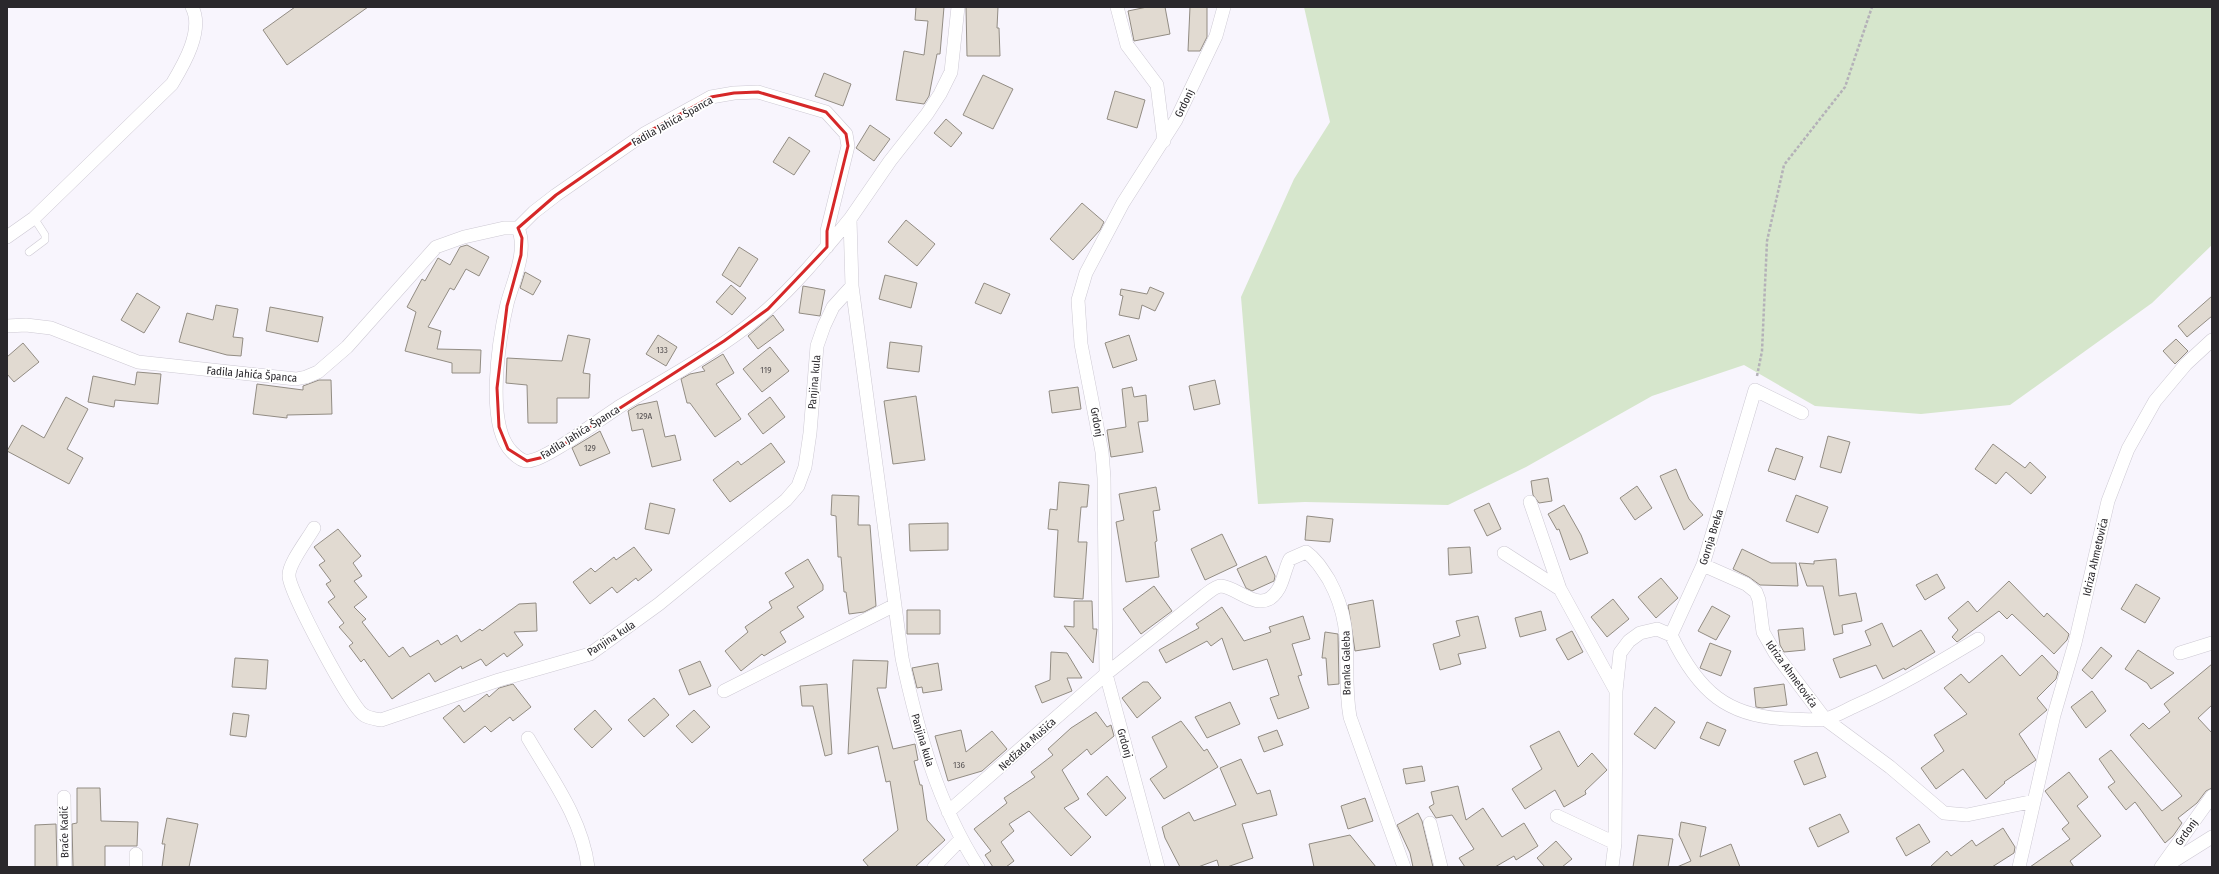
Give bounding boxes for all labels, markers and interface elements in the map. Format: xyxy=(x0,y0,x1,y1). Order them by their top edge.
street label: Grdonj xyxy=(1172,87,1197,120)
street label: Fadila Jahića Španca xyxy=(629,93,715,149)
house number: 133 xyxy=(656,345,668,355)
street label: Panjina kula xyxy=(806,354,823,410)
street label: Fadila Jahića Španca xyxy=(206,363,298,385)
house number: 119 xyxy=(760,365,772,375)
street label: Fadila Jahića Španca xyxy=(538,402,622,462)
street label: Grdonj xyxy=(1087,406,1106,438)
house number: 129A xyxy=(636,411,652,421)
house number: 129 xyxy=(584,443,596,453)
street label: Gornja Breka xyxy=(1697,508,1726,567)
street label: Idriza Ahmetovića xyxy=(2080,517,2111,597)
street label: Panjina kula xyxy=(585,618,638,659)
street label: Branka Galeba xyxy=(1339,631,1354,695)
street label: Idriza Ahmetovića xyxy=(1763,638,1820,710)
street label: Panjina kula xyxy=(908,712,937,768)
street label: Nedžada Mušića xyxy=(996,715,1059,773)
street label: Grdonj xyxy=(1114,727,1135,760)
house number: 136 xyxy=(953,760,966,770)
street label: Braće Kadić xyxy=(58,806,71,858)
street label: Grdonj xyxy=(2172,816,2201,848)

